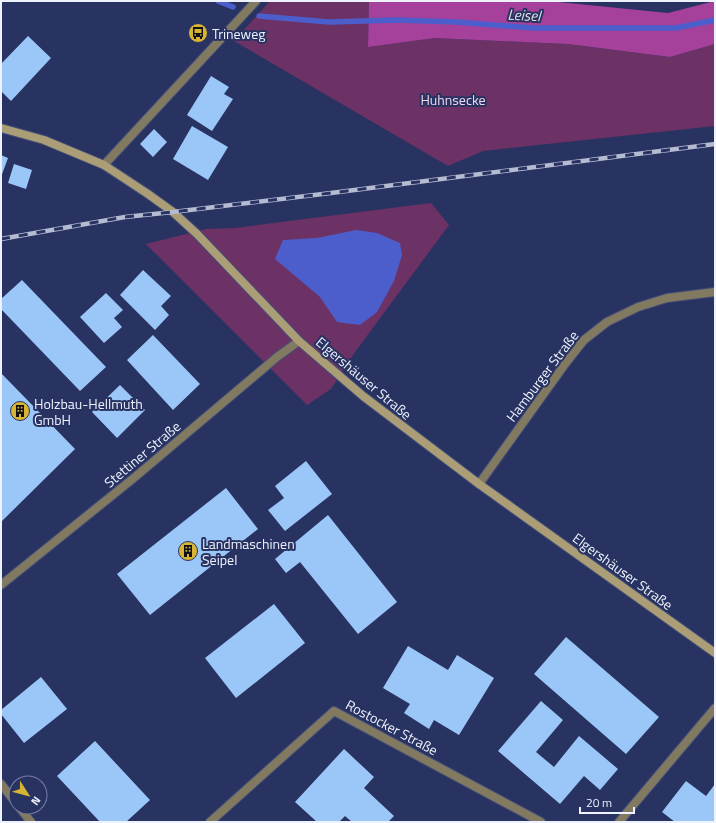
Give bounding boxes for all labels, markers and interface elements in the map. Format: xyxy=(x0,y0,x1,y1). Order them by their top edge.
water label: Leisel xyxy=(507,3,543,27)
bus stop icon: Trineweg xyxy=(187,22,209,44)
place label: Trineweg xyxy=(212,23,265,44)
park label: Huhnsecke xyxy=(420,89,486,110)
street label: Hamburger Straße xyxy=(501,326,583,426)
street label: Elgershäuser Straße xyxy=(312,332,416,424)
place label: Holzbau-Hellmuth GmbH xyxy=(34,393,143,430)
building icon: Holzbau-Hellmuth GmbH xyxy=(9,400,31,422)
street label: Stettiner Straße xyxy=(99,416,185,492)
street label: Elgershäuser Straße xyxy=(569,527,677,615)
place label: Landmaschinen Seipel xyxy=(202,533,295,570)
building icon: Landmaschinen Seipel xyxy=(177,540,199,562)
street label: Rostocker Straße xyxy=(342,694,442,760)
north arrow xyxy=(8,775,48,815)
scale bar xyxy=(580,789,634,815)
text: N xyxy=(27,793,45,809)
text: 20 m xyxy=(586,793,612,812)

